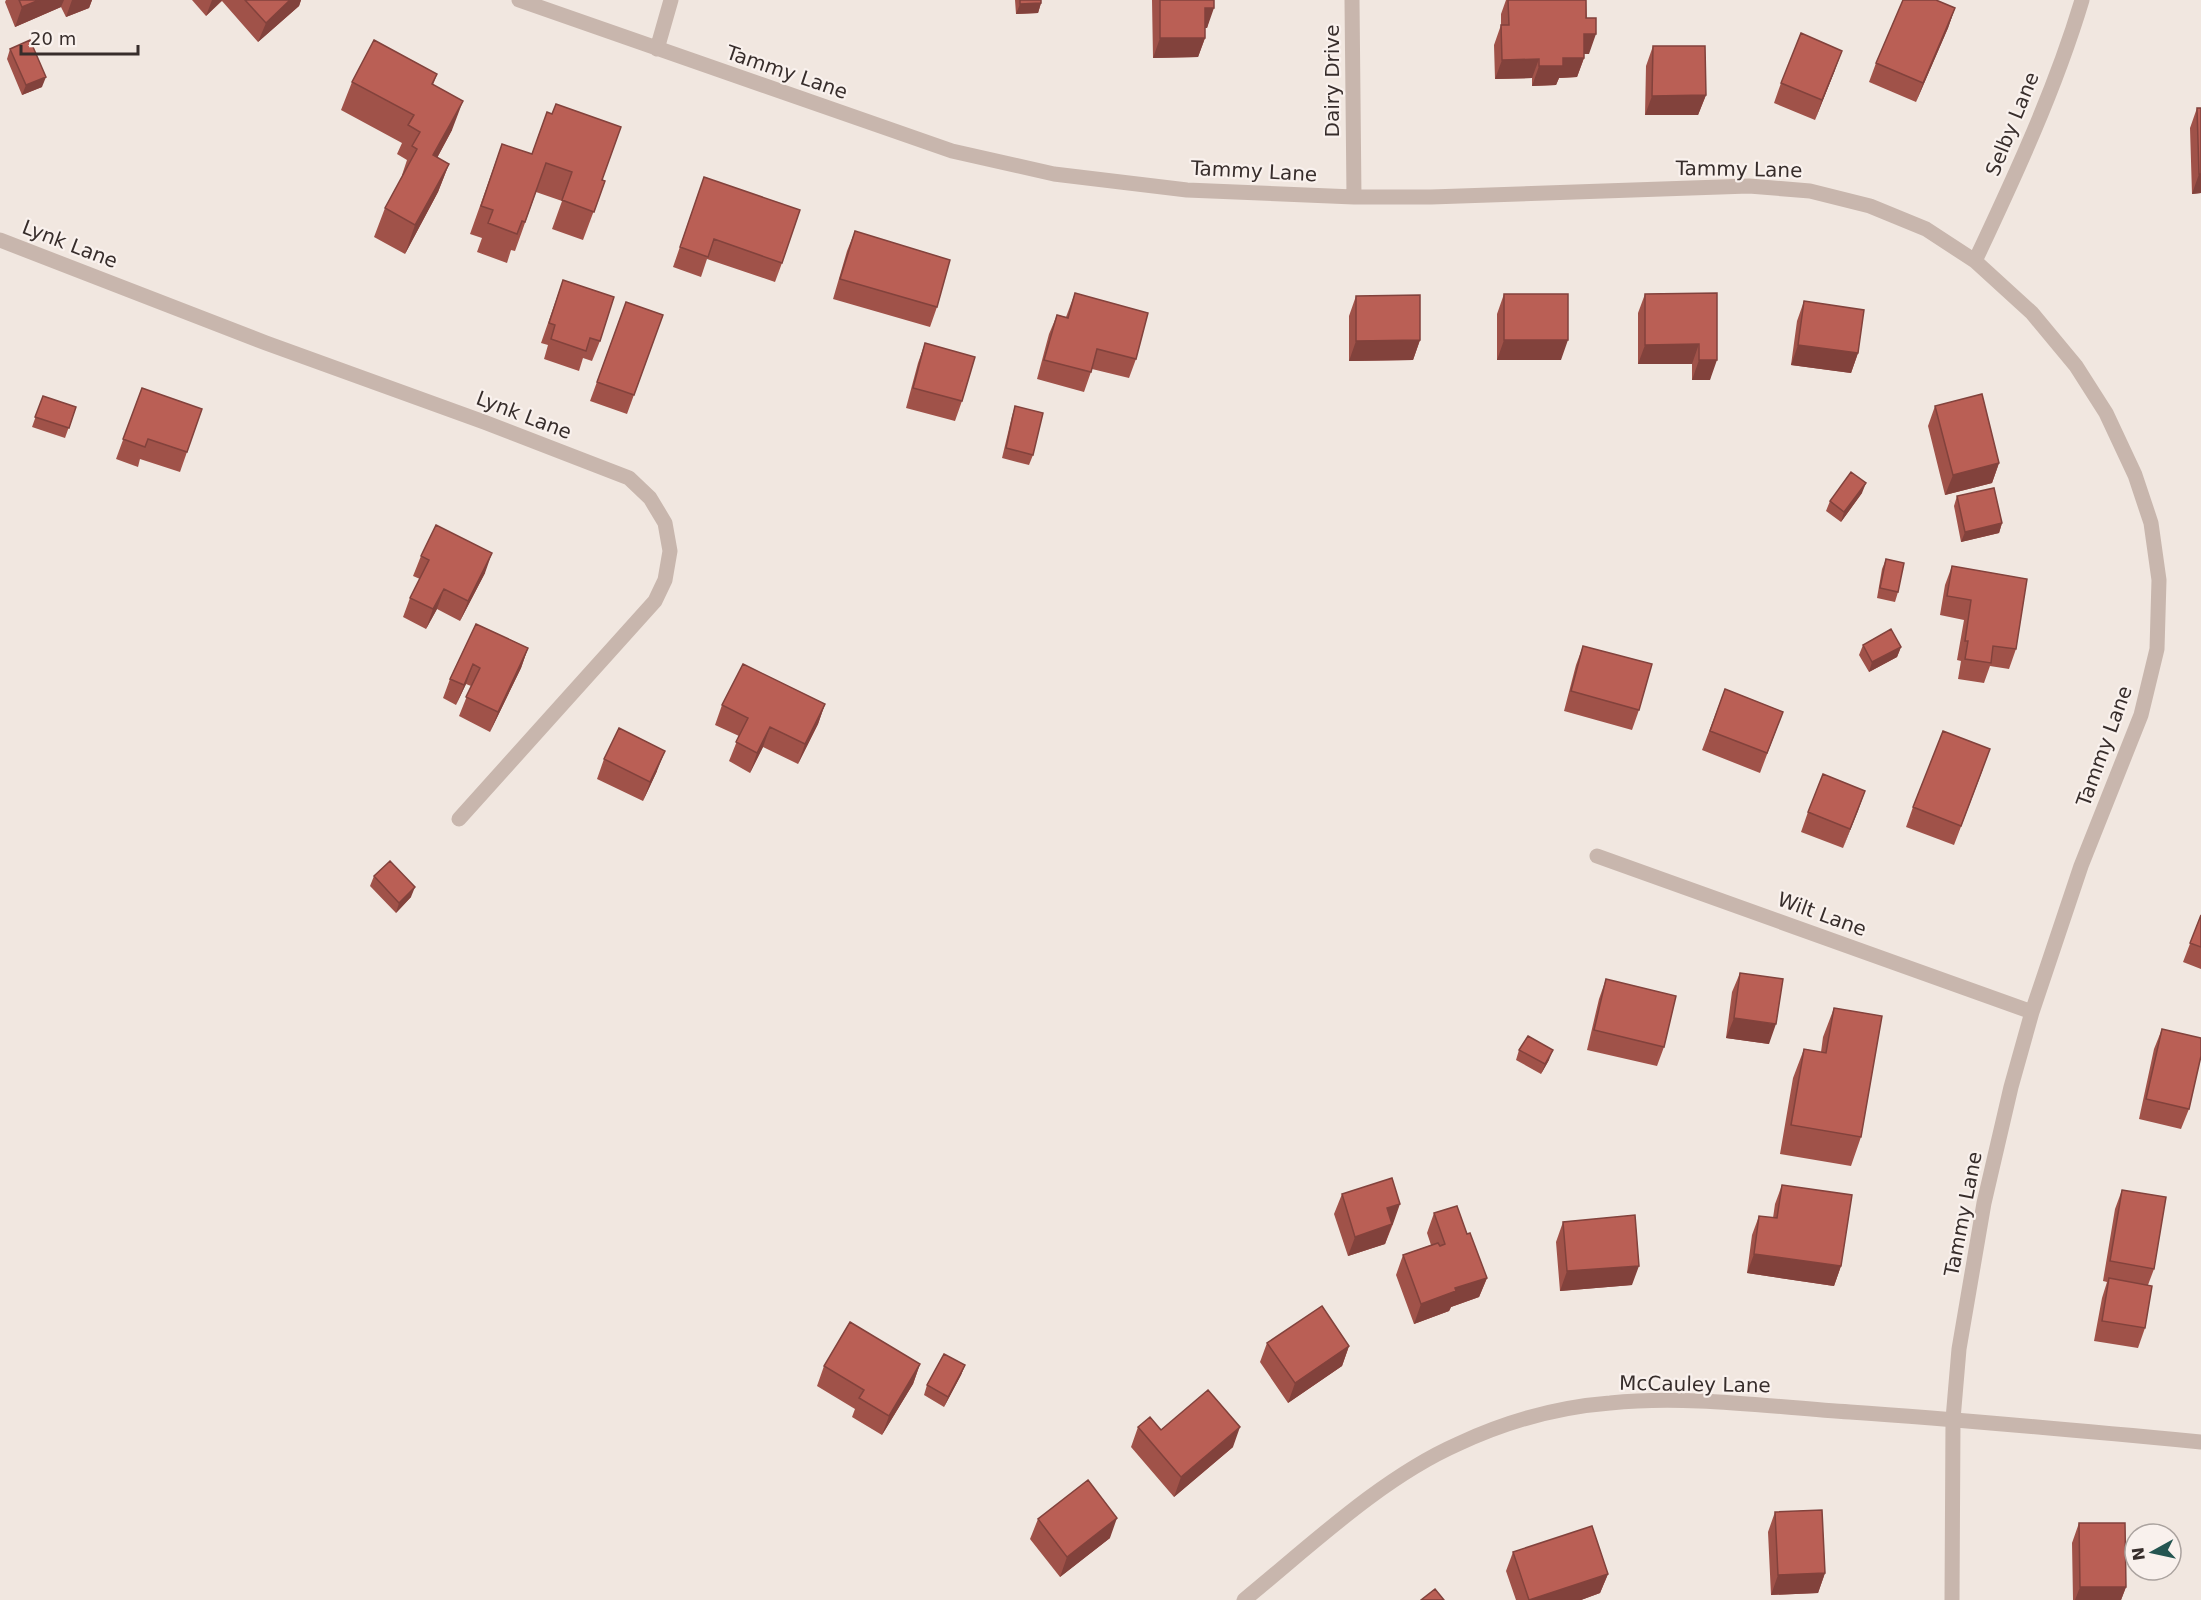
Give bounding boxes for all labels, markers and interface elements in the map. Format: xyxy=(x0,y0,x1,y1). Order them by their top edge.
scale bar xyxy=(21,18,138,56)
street label: Dairy Drive xyxy=(1320,25,1344,137)
text: 20 m xyxy=(30,28,76,49)
street label: Tammy Lane xyxy=(722,40,851,104)
street label: Selby Lane xyxy=(1980,69,2044,179)
street label: Tammy Lane xyxy=(1189,156,1318,186)
street label: Tammy Lane xyxy=(1674,156,1803,182)
street label: Lynk Lane xyxy=(19,215,121,273)
street label: Lynk Lane xyxy=(473,386,575,444)
street label: Tammy Lane xyxy=(2071,682,2137,811)
street label: Wilt Lane xyxy=(1774,887,1870,941)
street label: Tammy Lane xyxy=(1939,1150,1987,1279)
street label: McCauley Lane xyxy=(1619,1371,1771,1397)
north arrow xyxy=(2123,1522,2183,1582)
text: N xyxy=(2128,1546,2149,1562)

